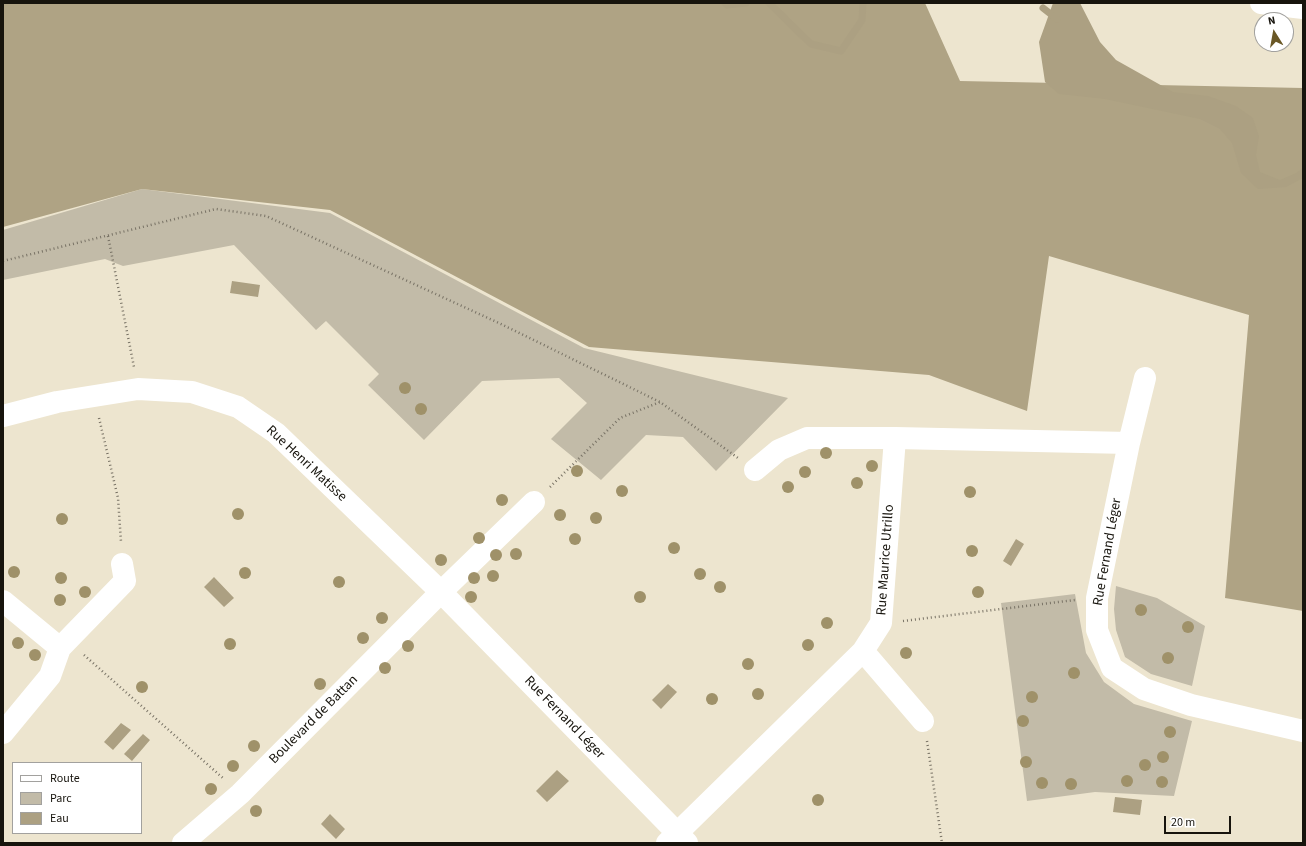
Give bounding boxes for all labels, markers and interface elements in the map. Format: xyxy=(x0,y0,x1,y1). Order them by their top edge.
north arrow xyxy=(1254,12,1294,52)
text: N xyxy=(1267,13,1277,29)
street label: Rue Henri Matisse xyxy=(262,422,350,506)
street label: Rue Fernand Léger xyxy=(1090,497,1126,607)
street label: Rue Maurice Utrillo xyxy=(874,504,898,616)
street label: Boulevard de Battan xyxy=(266,672,362,768)
street label: Rue Fernand Léger xyxy=(520,673,608,763)
legend xyxy=(12,762,142,834)
text: Route xyxy=(50,770,80,787)
text: Parc xyxy=(50,790,72,807)
scale bar xyxy=(1166,808,1233,834)
text: Eau xyxy=(50,810,69,827)
text: 20 m xyxy=(1171,814,1195,831)

